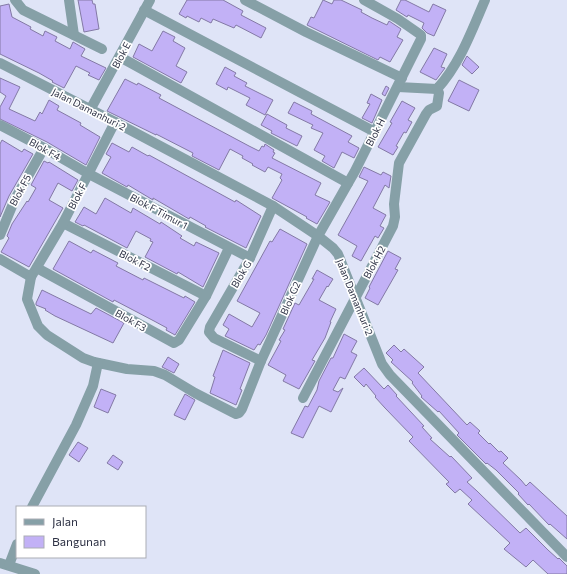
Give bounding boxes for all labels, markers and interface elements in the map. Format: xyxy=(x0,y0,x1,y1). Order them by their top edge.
street label: Blok E xyxy=(109,40,133,70)
street label: Jalan Damanhuri 2 xyxy=(50,85,128,133)
street label: Blok H xyxy=(363,116,387,148)
street label: Blok F4 xyxy=(27,136,63,162)
street label: Blok F5 xyxy=(7,172,33,208)
street label: Blok F xyxy=(65,181,89,211)
street label: Blok F Timur 1 xyxy=(128,191,190,231)
street label: Blok H2 xyxy=(360,243,388,280)
street label: Blok F2 xyxy=(117,247,153,273)
street label: Jalan Damanhuri 2 xyxy=(334,257,376,337)
street label: Blok G xyxy=(228,258,254,290)
street label: Blok G2 xyxy=(277,279,303,317)
street label: Blok F3 xyxy=(113,307,149,334)
legend xyxy=(16,506,146,558)
text: Jalan xyxy=(52,514,78,529)
text: Bangunan xyxy=(52,534,106,548)

